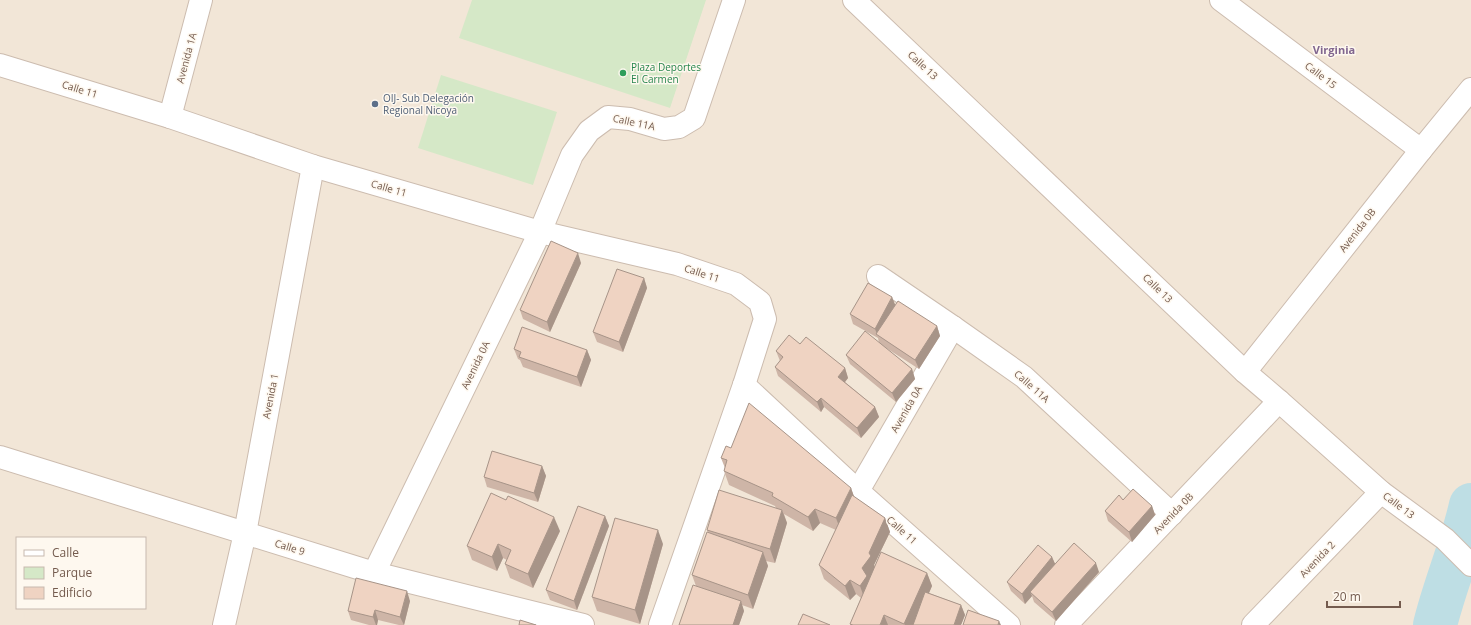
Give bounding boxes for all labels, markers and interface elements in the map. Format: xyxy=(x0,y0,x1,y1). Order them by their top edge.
street label: Avenida 1A xyxy=(173,30,200,85)
district label: Virginia xyxy=(1313,42,1355,57)
street label: Calle 13 xyxy=(905,47,941,83)
street label: Calle 15 xyxy=(1302,58,1340,92)
place label: Plaza Deportes El Carmen xyxy=(631,60,701,86)
marker: Plaza Deportes El Carmen xyxy=(618,68,628,78)
street label: Calle 11 xyxy=(60,77,100,101)
place label: OIJ- Sub Delegación Regional Nicoya xyxy=(383,91,474,117)
marker: OIJ- Sub Delegación Regional Nicoya xyxy=(370,99,380,109)
street label: Calle 11A xyxy=(612,111,657,133)
street label: Calle 11 xyxy=(369,176,409,200)
street label: Avenida 0B xyxy=(1335,205,1379,255)
street label: Calle 11 xyxy=(682,261,722,285)
street label: Calle 13 xyxy=(1140,270,1176,306)
street label: Avenida 0A xyxy=(457,338,493,391)
street label: Calle 11A xyxy=(1011,367,1053,406)
street label: Avenida 1 xyxy=(259,372,281,420)
street label: Avenida 0A xyxy=(887,382,925,435)
street label: Calle 13 xyxy=(1380,488,1418,522)
street label: Avenida 0B xyxy=(1150,489,1196,537)
street label: Calle 11 xyxy=(884,513,920,547)
street label: Calle 9 xyxy=(273,536,307,558)
legend xyxy=(16,537,146,609)
street label: Avenida 2 xyxy=(1296,538,1338,580)
text: Calle xyxy=(52,544,79,561)
text: Parque xyxy=(52,564,92,581)
scale bar xyxy=(1327,583,1400,609)
text: Edificio xyxy=(52,584,92,601)
text: 20 m xyxy=(1333,588,1361,605)

